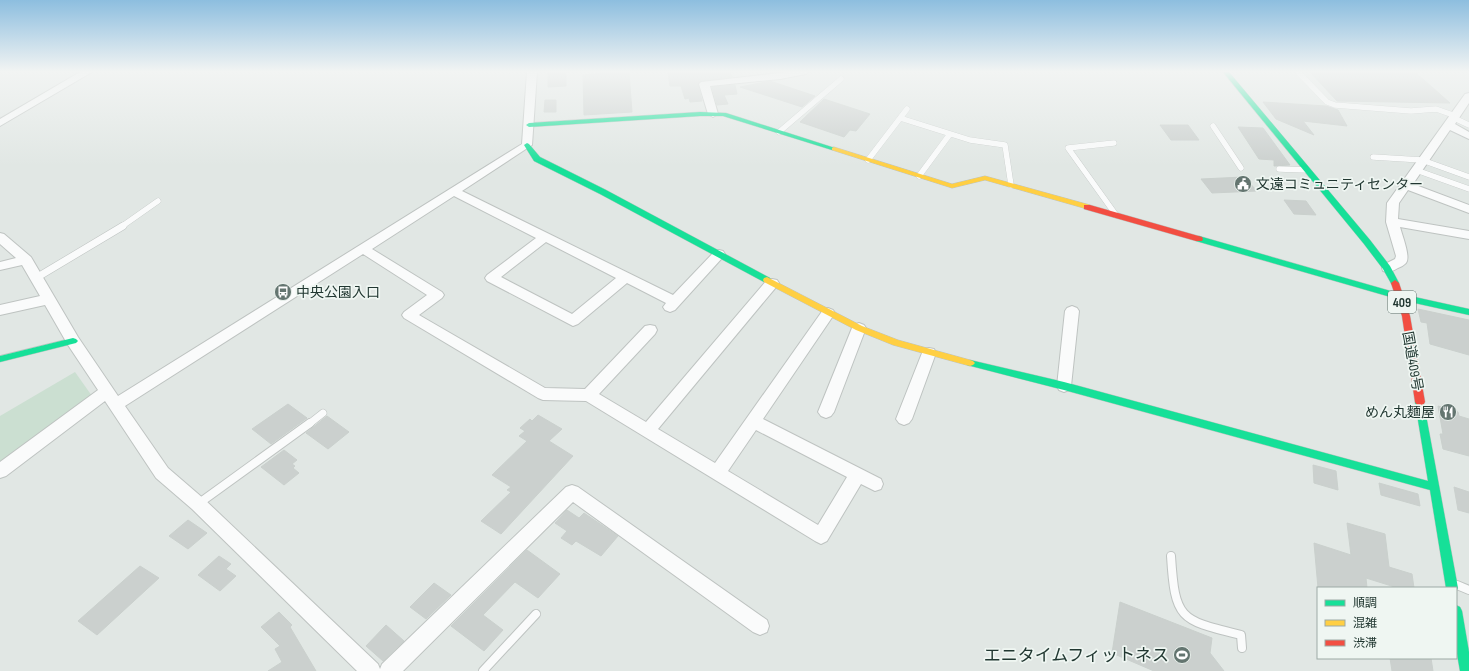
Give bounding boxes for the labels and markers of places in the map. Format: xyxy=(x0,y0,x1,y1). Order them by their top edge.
public building icon: 文遠コミュニティセンター xyxy=(1233,174,1253,194)
place label: 文遠コミュニティセンター xyxy=(1256,176,1423,193)
bus stop icon: 中央公園入口 xyxy=(273,282,293,302)
place label: 中央公園入口 xyxy=(296,284,380,301)
restaurant icon: めん丸麵屋 xyxy=(1438,402,1458,422)
place label: めん丸麵屋 xyxy=(1365,404,1435,421)
sports icon: エニタイムフィットネス xyxy=(1172,645,1192,665)
place label: エニタイムフィットネス xyxy=(984,646,1169,666)

